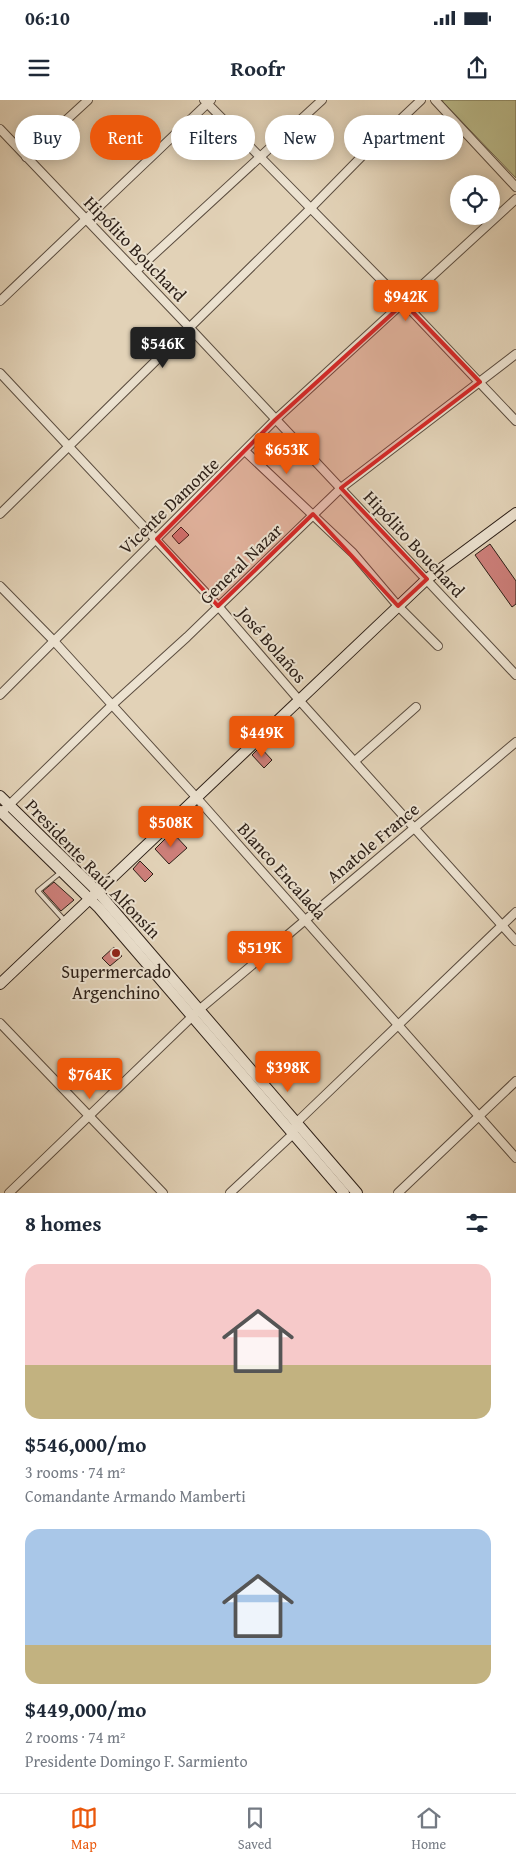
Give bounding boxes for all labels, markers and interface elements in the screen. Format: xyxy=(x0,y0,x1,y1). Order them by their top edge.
text: 06:10 xyxy=(25,4,70,32)
text: Roofr xyxy=(231,52,285,84)
icon: menu xyxy=(25,54,53,82)
icon: share xyxy=(463,54,491,82)
chip: Buy xyxy=(15,115,80,160)
chip: Rent xyxy=(90,115,161,160)
chip: Filters xyxy=(171,115,255,160)
chip: New xyxy=(265,115,334,160)
chip: Apartment xyxy=(344,115,463,160)
map controls xyxy=(450,175,500,225)
button: locate xyxy=(450,175,500,225)
street label: Hipólito Bouchard xyxy=(78,190,193,308)
pin: $942K xyxy=(371,280,441,322)
text: $942K xyxy=(384,284,428,308)
pin: $546K xyxy=(128,326,198,369)
text: $546K xyxy=(141,331,185,355)
pin: $653K xyxy=(252,432,322,475)
text: $653K xyxy=(265,437,309,461)
street label: Vicente Damonte xyxy=(112,451,225,561)
street label: Hipólito Bouchard xyxy=(357,484,471,604)
street label: General Nazar xyxy=(193,517,289,610)
street label: José Bolaños xyxy=(230,599,313,689)
pin: $449K xyxy=(227,716,297,758)
text: $449K xyxy=(240,720,284,744)
street label: Presidente Raúl Alfonsín xyxy=(19,793,167,945)
street label: Anatole France xyxy=(320,796,425,889)
pin: $508K xyxy=(136,806,206,848)
text: $508K xyxy=(149,810,193,834)
street label: Blanco Encalada xyxy=(231,816,334,926)
pin: $519K xyxy=(225,930,295,973)
text: $519K xyxy=(238,935,282,959)
marker: Supermercado Argenchino xyxy=(110,947,122,959)
place label: Supermercado Argenchino xyxy=(61,958,171,1006)
pin: $398K xyxy=(253,1050,323,1093)
text: $398K xyxy=(266,1055,310,1079)
pin: $764K xyxy=(55,1058,125,1100)
text: $764K xyxy=(68,1062,112,1086)
text: 8 homes xyxy=(25,1208,101,1239)
icon: filters xyxy=(463,1209,491,1237)
icon: home xyxy=(213,1296,303,1386)
text: $546,000/mo xyxy=(25,1429,146,1460)
text: 3 rooms · 74 m² xyxy=(25,1460,125,1484)
text: Comandante Armando Mamberti xyxy=(25,1484,246,1508)
icon: home xyxy=(213,1561,303,1651)
text: $449,000/mo xyxy=(25,1694,146,1725)
text: 2 rooms · 74 m² xyxy=(25,1725,125,1749)
text: Presidente Domingo F. Sarmiento xyxy=(25,1749,248,1773)
tab: Map xyxy=(70,1804,98,1854)
tab: Saved xyxy=(238,1804,272,1854)
tab: Home xyxy=(412,1804,446,1854)

